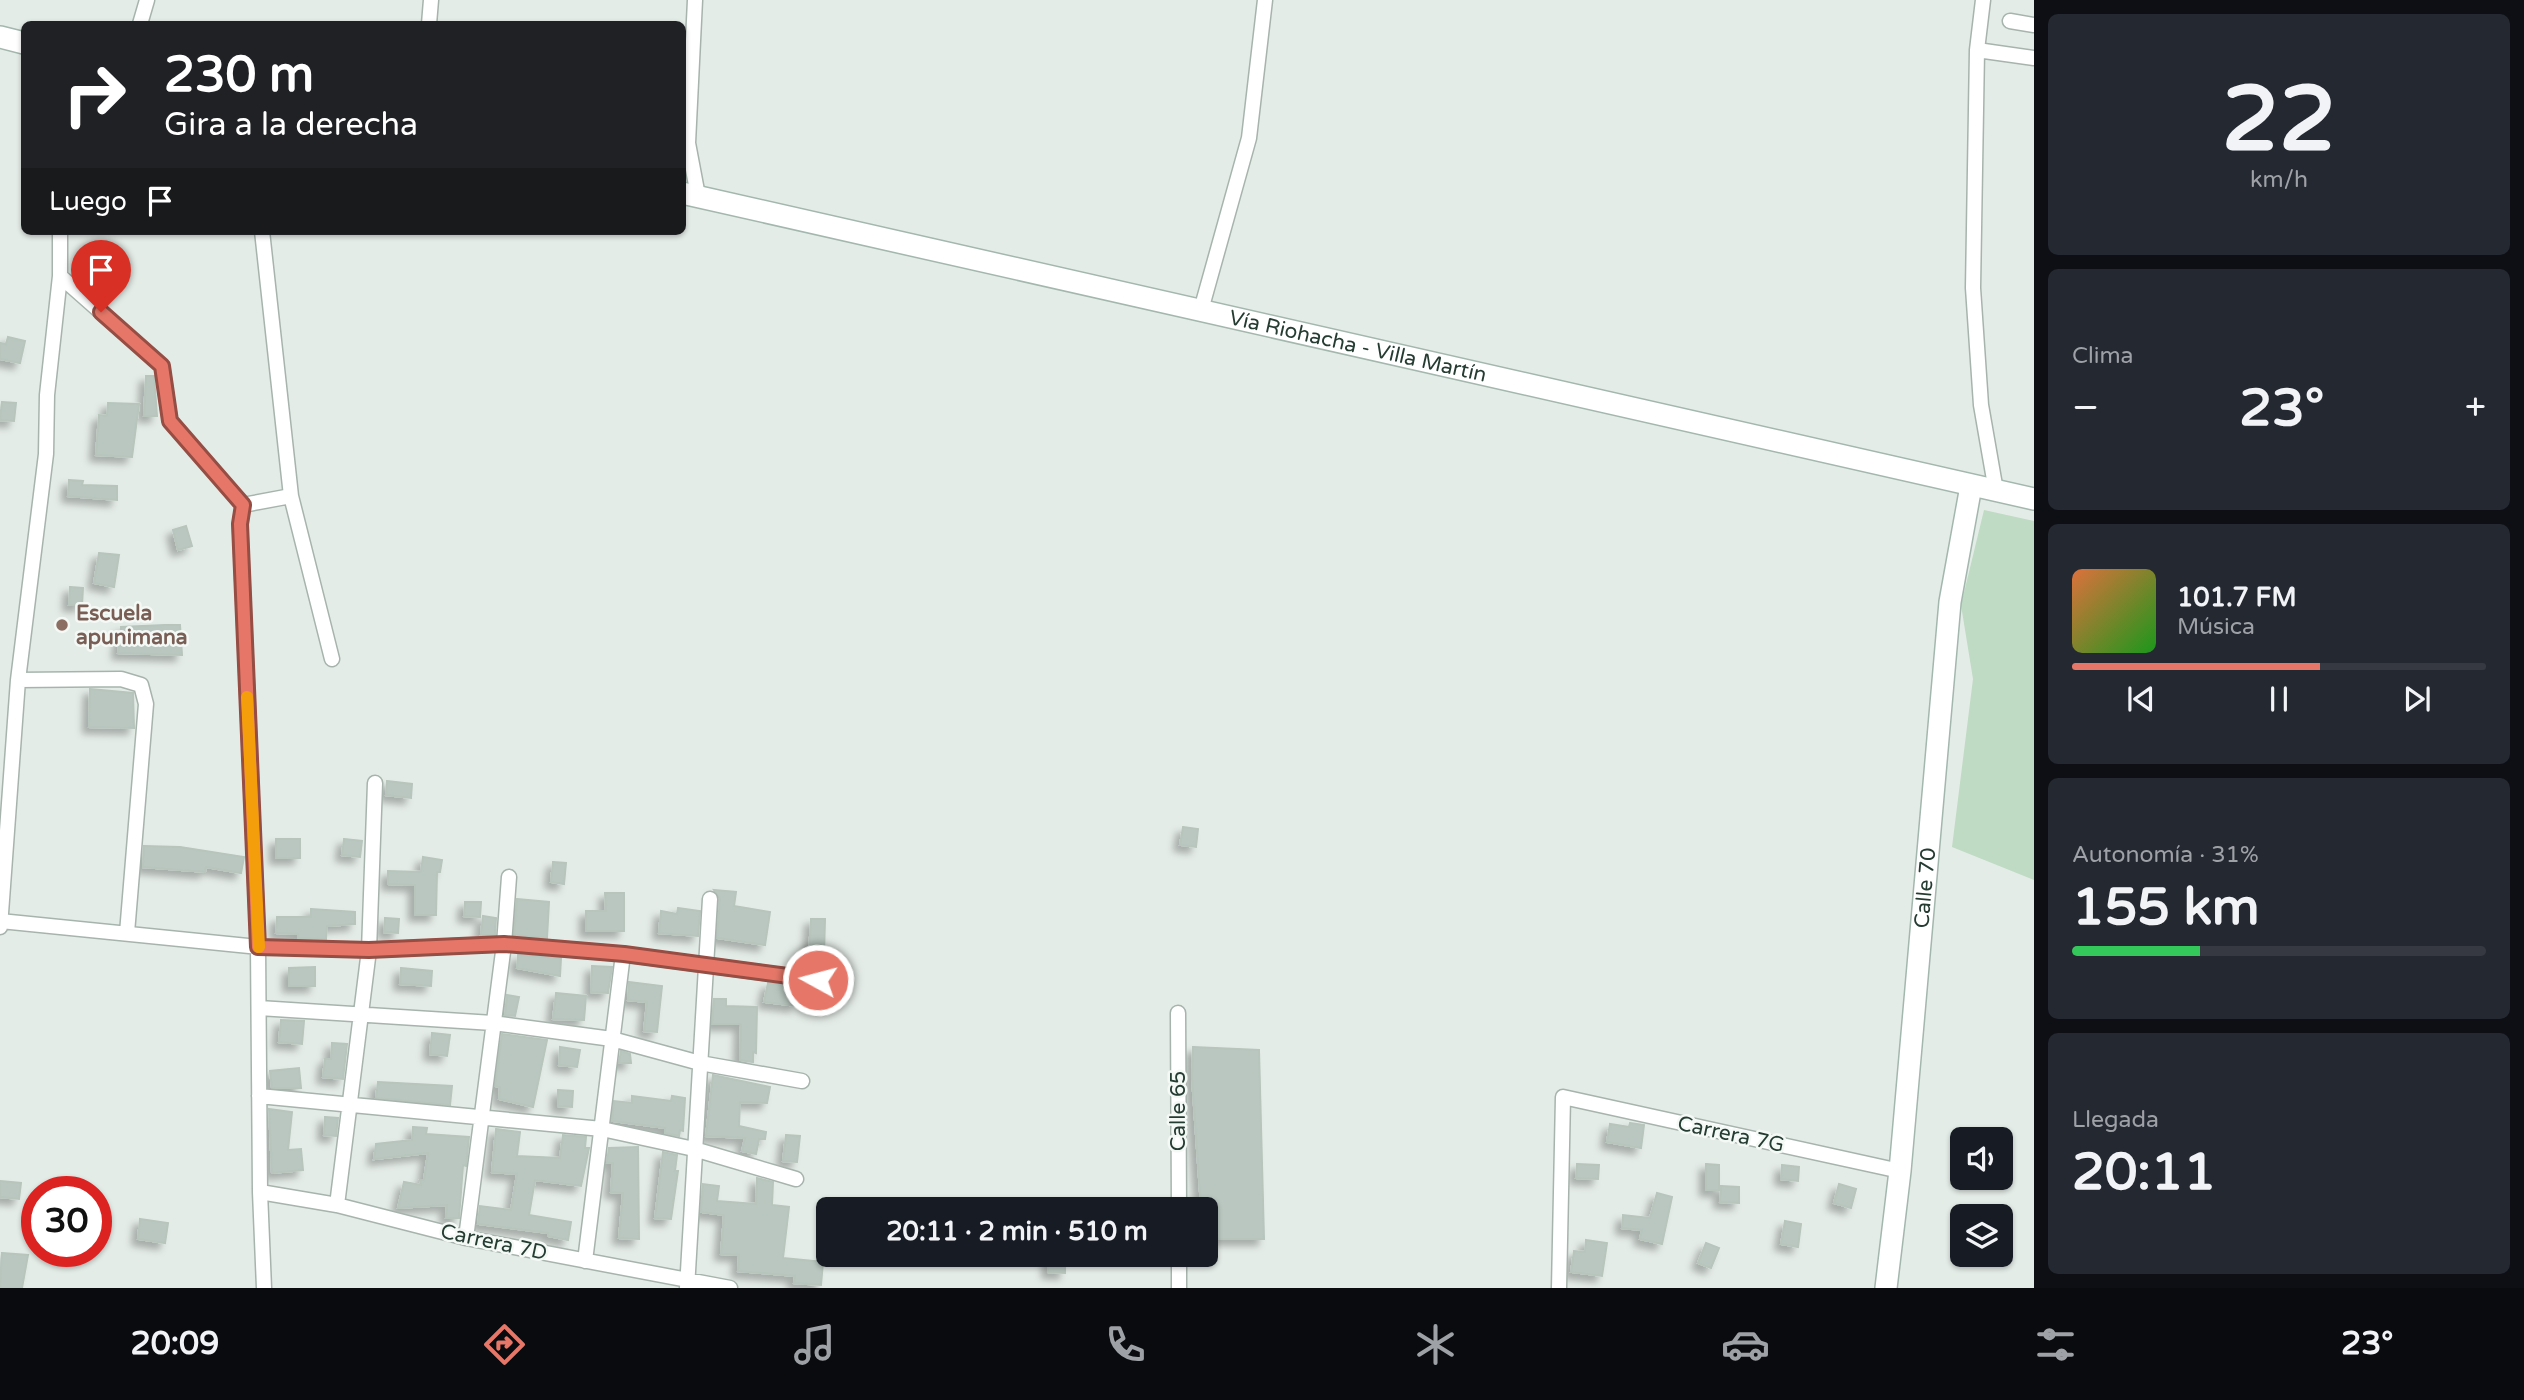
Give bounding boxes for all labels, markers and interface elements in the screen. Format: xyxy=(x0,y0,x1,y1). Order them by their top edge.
text: 230 m xyxy=(164,46,314,105)
icon: right xyxy=(49,49,140,140)
text: 22 xyxy=(2222,65,2336,175)
text: Gira a la derecha xyxy=(164,106,418,144)
text: km/h xyxy=(2250,166,2308,194)
icon: arrive xyxy=(141,182,179,220)
text: Luego xyxy=(49,186,127,217)
pin xyxy=(71,240,131,312)
icon: arrive xyxy=(82,251,120,289)
street label: Vía Riohacha - Villa Martín xyxy=(1227,305,1489,388)
text: Clima xyxy=(2072,342,2133,370)
text: 23° xyxy=(2239,377,2324,440)
text: − xyxy=(2072,385,2099,431)
text: + xyxy=(2465,385,2486,431)
text: 101.7 FM xyxy=(2177,582,2297,613)
place label: Escuela apunimana xyxy=(76,601,188,650)
text: Música xyxy=(2177,613,2255,641)
marker: Escuela apunimana xyxy=(54,617,70,633)
icon: previous xyxy=(2122,680,2160,718)
icon: pause xyxy=(2260,680,2298,718)
icon: next xyxy=(2398,680,2436,718)
text: Autonomía · 31% xyxy=(2072,841,2259,869)
street label: Calle 70 xyxy=(1909,847,1941,929)
text: 155 km xyxy=(2072,876,2260,939)
position arrow xyxy=(781,943,855,1017)
street label: Calle 65 xyxy=(1166,1071,1191,1151)
text: Llegada xyxy=(2072,1106,2159,1134)
street label: Carrera 7G xyxy=(1675,1111,1787,1158)
map controls xyxy=(1950,1127,2013,1267)
button: sound xyxy=(1950,1127,2013,1190)
text: 20:11 xyxy=(2072,1141,2216,1204)
speed limit sign: 30 xyxy=(21,1176,112,1267)
button: layers xyxy=(1950,1204,2013,1267)
text: 20:11 · 2 min · 510 m xyxy=(886,1216,1148,1247)
street label: Carrera 7D xyxy=(438,1219,549,1266)
icon: directions xyxy=(480,1320,529,1369)
icon: music xyxy=(790,1320,839,1369)
icon: phone xyxy=(1101,1320,1150,1369)
icon: climate xyxy=(1411,1320,1460,1369)
icon: car xyxy=(1721,1320,1770,1369)
icon: filters xyxy=(2031,1320,2080,1369)
text: 20:09 xyxy=(131,1325,219,1363)
text: 23° xyxy=(2341,1325,2393,1363)

